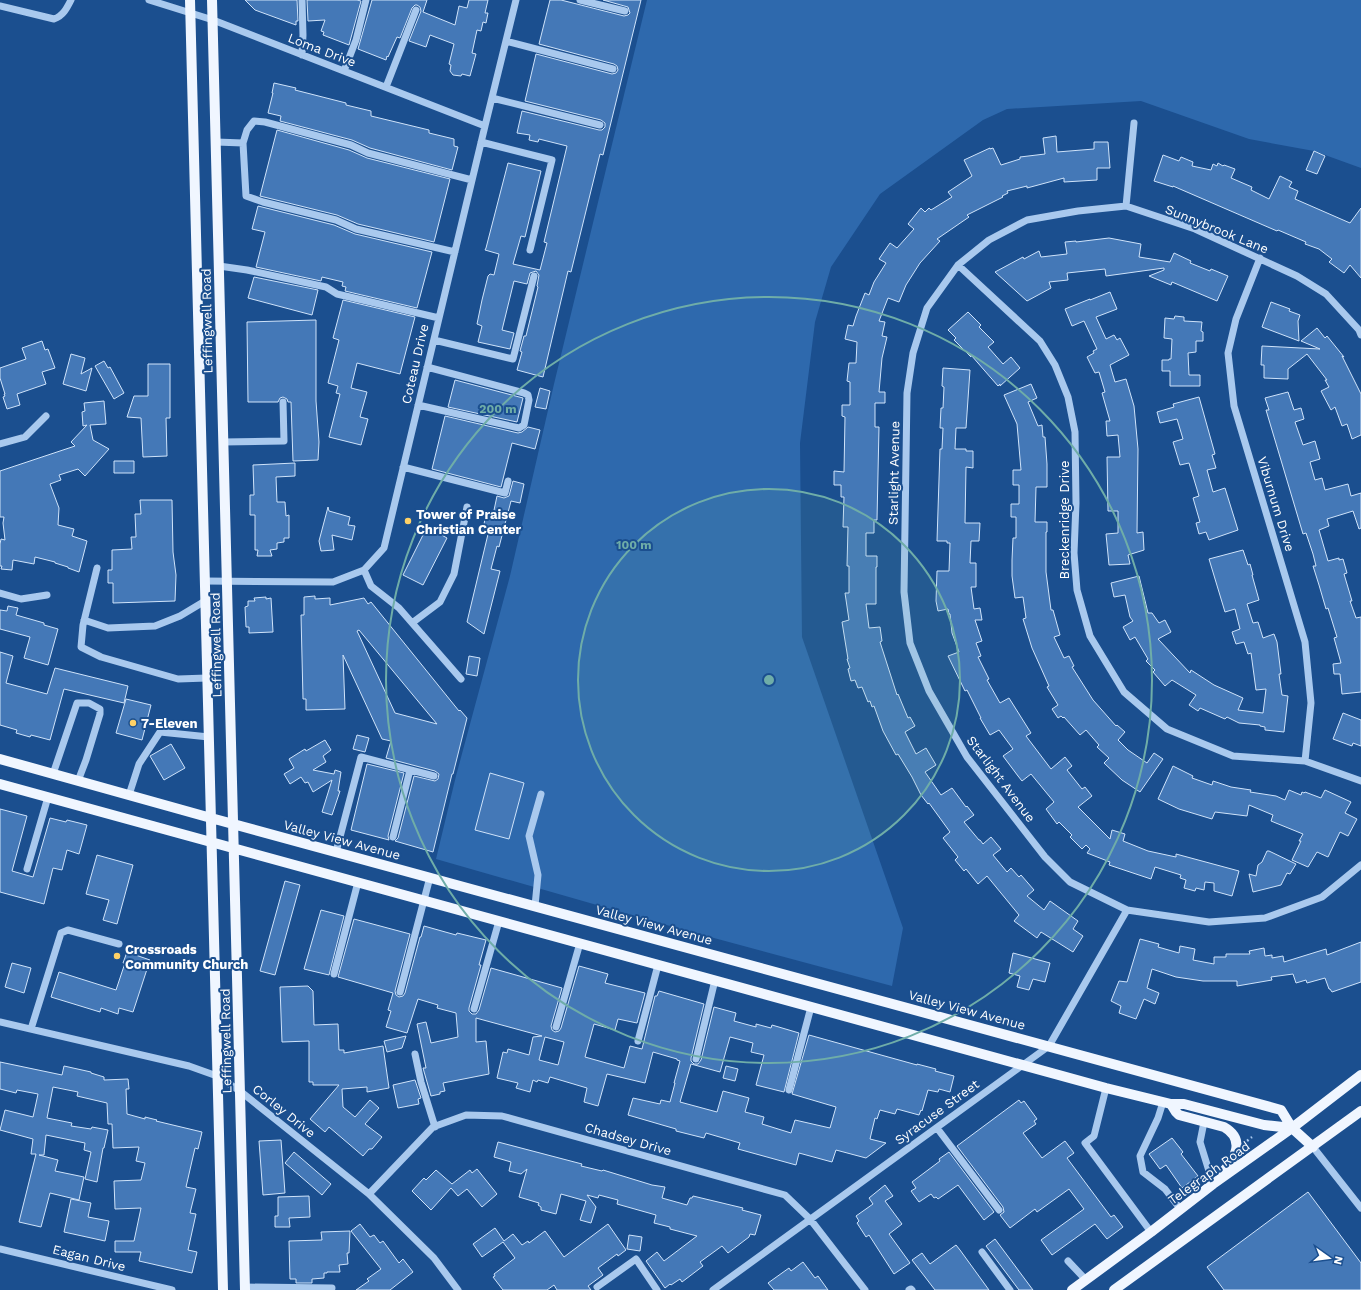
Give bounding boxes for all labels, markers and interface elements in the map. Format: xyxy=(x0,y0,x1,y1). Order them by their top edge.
street label: Loma Drive xyxy=(286,30,358,70)
street label: Sunnybrook Lane xyxy=(1163,201,1271,257)
street label: Leffingwell Road xyxy=(199,268,215,374)
street label: Coteau Drive xyxy=(399,323,431,405)
text: 200 m xyxy=(479,402,517,416)
street label: Starlight Avenue xyxy=(886,421,902,525)
street label: Viburnum Drive xyxy=(1254,455,1298,553)
street label: Breckenridge Drive xyxy=(1057,460,1072,580)
place label: Tower of Praise Christian Center xyxy=(416,507,522,537)
marker: Tower of Praise Christian Center xyxy=(403,516,413,526)
text: 100 m xyxy=(616,538,652,552)
street label: Leffingwell Road xyxy=(208,592,224,698)
centre of rings xyxy=(762,673,776,687)
place label: 7-Eleven xyxy=(141,716,198,731)
marker: 7-Eleven xyxy=(128,718,138,728)
street label: Starlight Avenue xyxy=(964,733,1038,825)
street label: Valley View Avenue xyxy=(282,817,402,863)
street label: Valley View Avenue xyxy=(594,902,714,948)
place label: Crossroads Community Church xyxy=(125,942,248,972)
marker: Crossroads Community Church xyxy=(112,951,122,961)
street label: Valley View Avenue xyxy=(907,987,1027,1033)
street label: Leffingwell Road xyxy=(218,988,234,1094)
street label: Syracuse Street xyxy=(892,1076,982,1148)
street label: Corley Drive xyxy=(250,1081,318,1141)
street label: Chadsey Drive xyxy=(583,1119,673,1159)
street label: Telegraph Road xyxy=(1165,1138,1253,1208)
north arrow xyxy=(1309,1238,1349,1278)
street label: Eagan Drive xyxy=(51,1242,127,1274)
text: N xyxy=(1331,1255,1346,1266)

